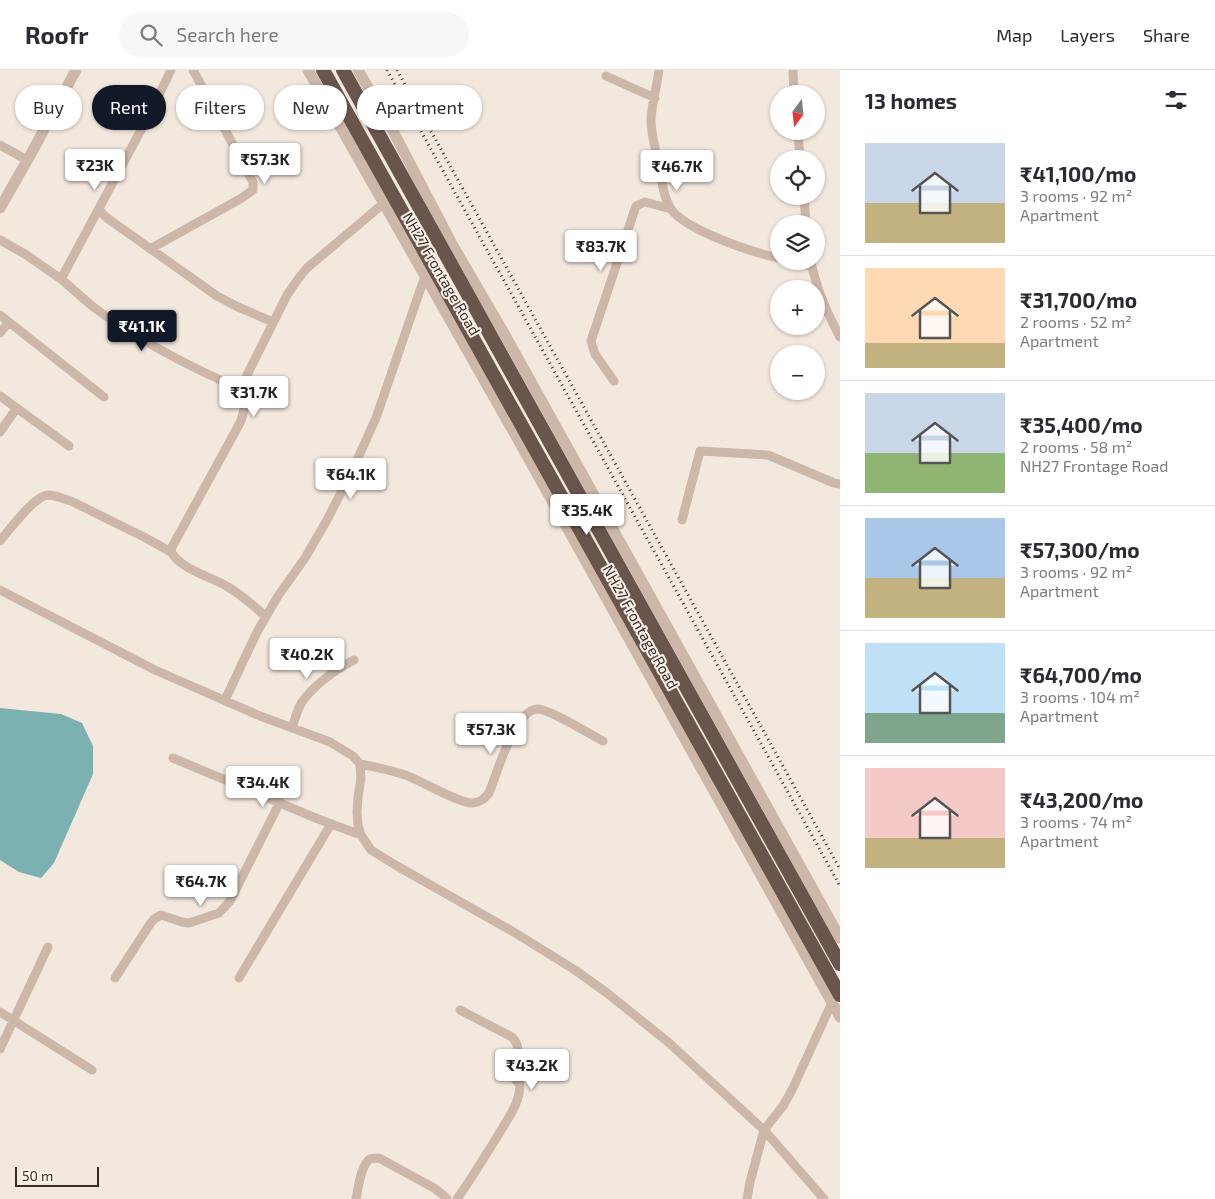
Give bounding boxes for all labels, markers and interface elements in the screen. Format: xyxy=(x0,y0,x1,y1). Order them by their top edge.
search box xyxy=(119,12,469,57)
text: Roofr xyxy=(25,20,89,49)
icon: search xyxy=(137,21,165,49)
text: Search here xyxy=(177,23,279,46)
text: Map xyxy=(996,24,1032,46)
text: Layers xyxy=(1060,24,1115,46)
text: Share xyxy=(1143,24,1190,46)
chip: Buy xyxy=(15,85,82,130)
chip: Rent xyxy=(92,85,166,130)
chip: Filters xyxy=(176,85,264,130)
chip: New xyxy=(274,85,347,130)
chip: Apartment xyxy=(357,85,482,130)
north arrow xyxy=(770,85,825,140)
map controls xyxy=(770,85,825,400)
icon: filters xyxy=(1162,86,1190,114)
text: 13 homes xyxy=(865,88,957,113)
pin: ₹57.3K xyxy=(224,142,306,185)
pin: ₹23K xyxy=(65,148,125,191)
text: ₹57.3K xyxy=(240,149,290,168)
pin: ₹46.7K xyxy=(636,150,718,192)
button: locate xyxy=(770,150,825,205)
text: ₹23K xyxy=(76,155,114,174)
text: ₹46.7K xyxy=(651,156,703,175)
text: ₹41,100/mo xyxy=(1020,161,1136,186)
icon: home xyxy=(905,163,965,223)
text: 3 rooms · 92 m² xyxy=(1020,186,1132,205)
text: Apartment xyxy=(1020,205,1099,224)
street label: NH27 Frontage Road xyxy=(399,209,484,338)
button: layers xyxy=(770,215,825,270)
pin: ₹83.7K xyxy=(560,230,642,272)
text: ₹83.7K xyxy=(576,236,626,255)
button: + xyxy=(770,280,825,335)
text: ₹31,700/mo xyxy=(1020,287,1137,312)
icon: home xyxy=(905,288,965,348)
pin: ₹41.1K xyxy=(101,310,183,352)
text: 2 rooms · 52 m² xyxy=(1020,312,1132,331)
text: ₹41.1K xyxy=(119,316,165,335)
text: Apartment xyxy=(1020,331,1099,350)
button: − xyxy=(770,345,825,400)
pin: ₹31.7K xyxy=(213,376,295,418)
text: ₹31.7K xyxy=(230,382,278,401)
text: ₹35,400/mo xyxy=(1020,412,1143,437)
icon: home xyxy=(905,413,965,473)
text: 2 rooms · 58 m² xyxy=(1020,437,1133,456)
text: NH27 Frontage Road xyxy=(1020,456,1168,475)
pin: ₹64.1K xyxy=(310,458,392,500)
text: ₹64.1K xyxy=(326,464,376,483)
pin: ₹35.4K xyxy=(546,494,628,536)
text: ₹35.4K xyxy=(561,500,613,519)
text: ₹57,300/mo xyxy=(1020,537,1140,562)
icon: home xyxy=(905,538,965,598)
street label: NH27 Frontage Road xyxy=(599,561,682,692)
text: 3 rooms · 92 m² xyxy=(1020,562,1132,581)
text: Apartment xyxy=(1020,581,1099,600)
pin: ₹40.2K xyxy=(266,638,348,680)
text: ₹40.2K xyxy=(280,644,334,663)
text: ₹64,700/mo xyxy=(1020,662,1142,687)
icon: home xyxy=(905,663,965,723)
text: 3 rooms · 104 m² xyxy=(1020,687,1140,706)
text: Apartment xyxy=(1020,706,1099,725)
pin: ₹57.3K xyxy=(450,712,532,755)
text: ₹57.3K xyxy=(466,719,516,738)
pin: ₹34.4K xyxy=(222,766,304,808)
text: ₹34.4K xyxy=(237,772,289,791)
text: ₹43,200/mo xyxy=(1020,787,1143,812)
icon: home xyxy=(905,788,965,848)
text: 3 rooms · 74 m² xyxy=(1020,812,1132,831)
text: Apartment xyxy=(1020,831,1099,850)
pin: ₹64.7K xyxy=(160,864,242,907)
text: ₹64.7K xyxy=(175,871,227,890)
pin: ₹43.2K xyxy=(491,1048,573,1091)
text: ₹43.2K xyxy=(506,1055,558,1074)
scale bar xyxy=(15,1164,99,1187)
text: 50 m xyxy=(22,1167,53,1184)

